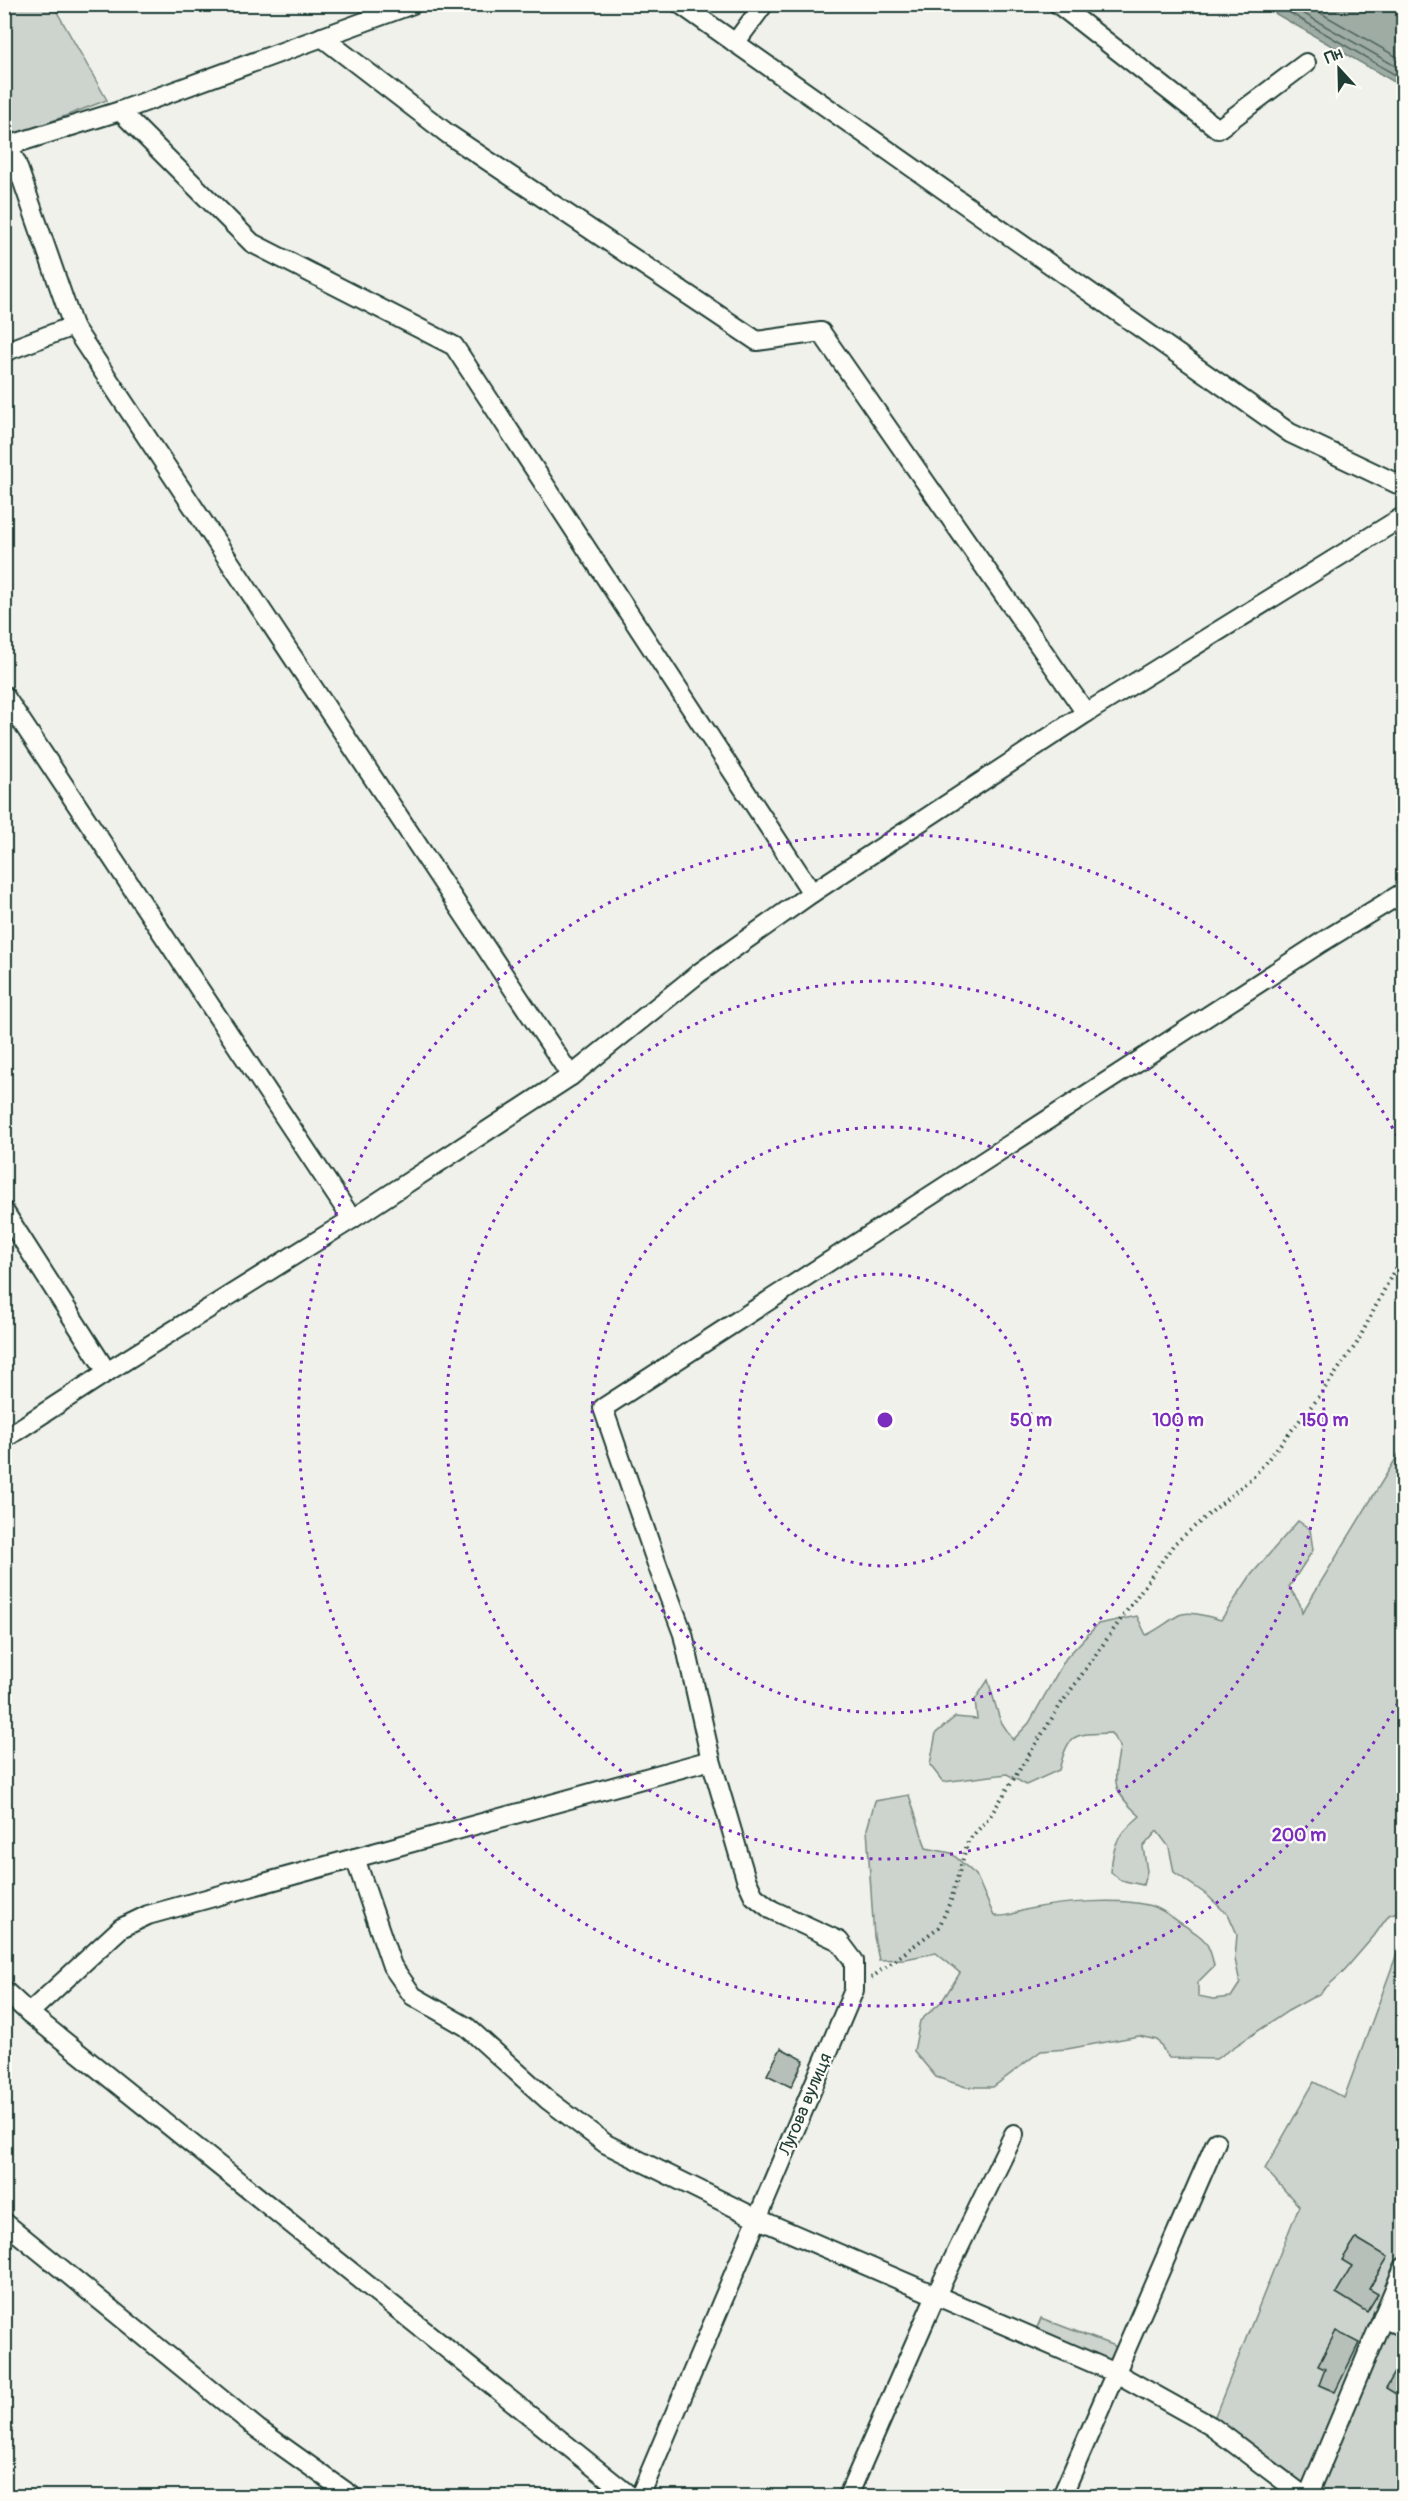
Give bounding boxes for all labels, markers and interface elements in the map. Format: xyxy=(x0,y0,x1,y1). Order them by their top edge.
north arrow xyxy=(1309,39,1369,99)
text: Пн xyxy=(1322,43,1346,69)
text: 50 m xyxy=(1010,1409,1052,1432)
text: 100 m xyxy=(1152,1409,1204,1432)
text: 150 m xyxy=(1300,1409,1349,1432)
centre of rings xyxy=(875,1410,895,1430)
text: 200 m xyxy=(1272,1824,1326,1847)
street label: Лугова вулиця xyxy=(773,2049,837,2160)

